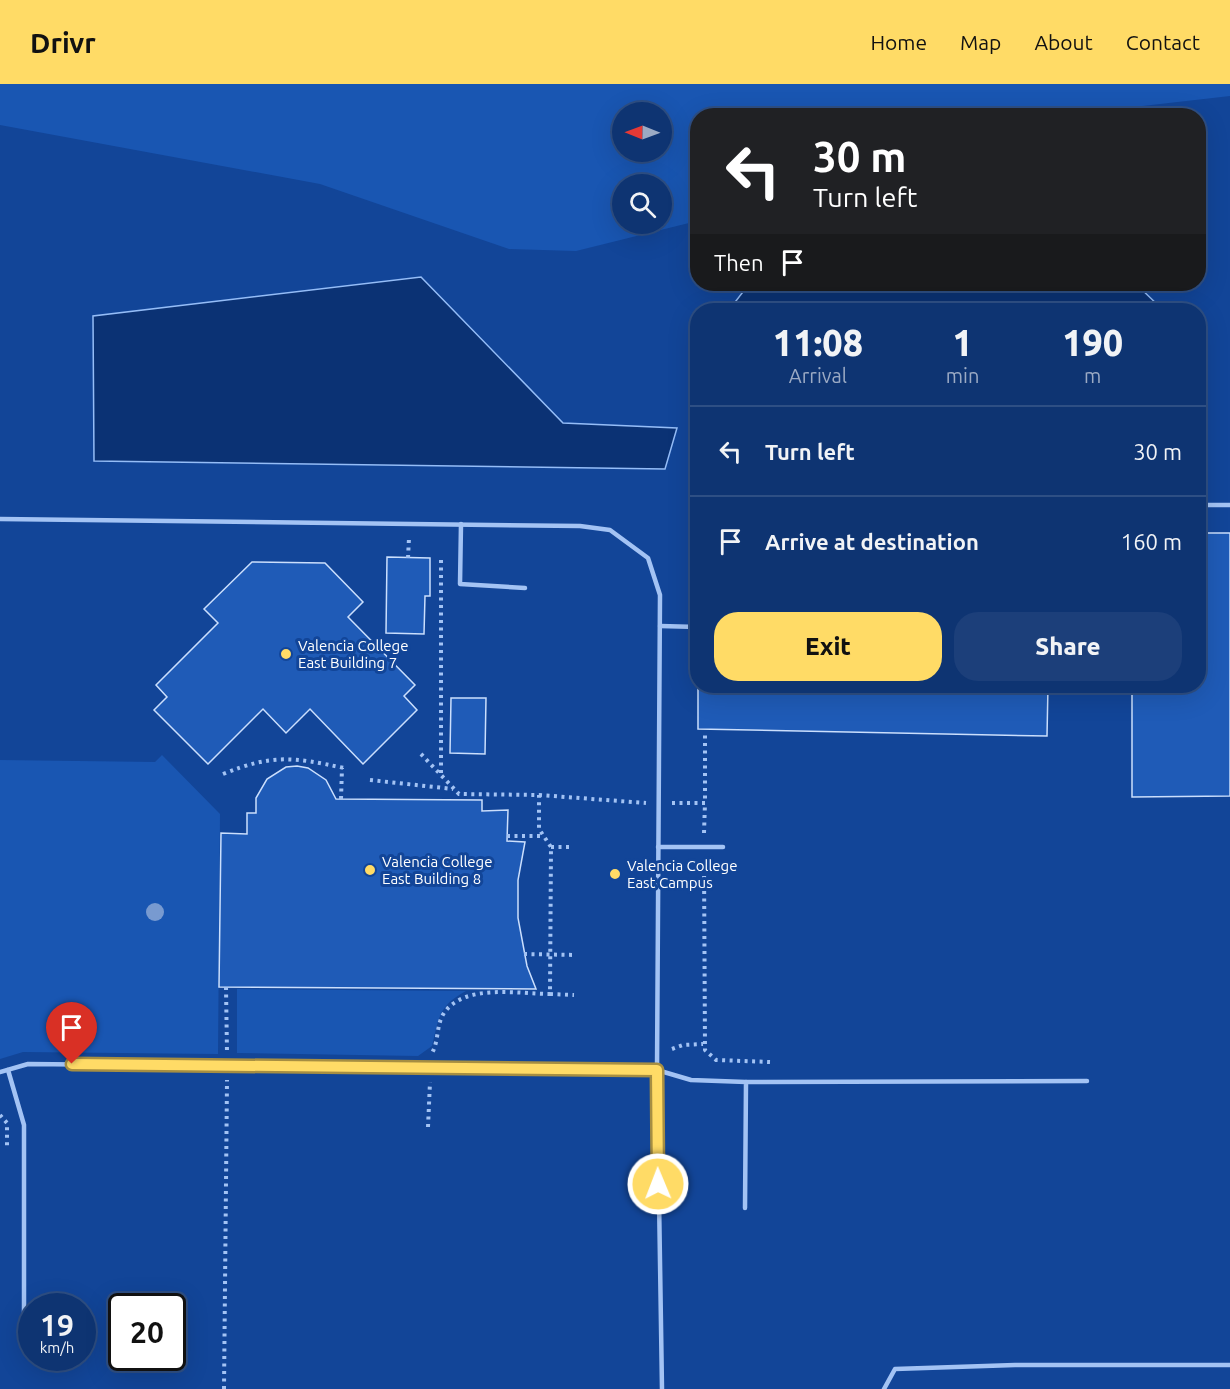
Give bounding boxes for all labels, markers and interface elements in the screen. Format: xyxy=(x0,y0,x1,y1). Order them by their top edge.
text: Drivr xyxy=(30,27,96,58)
text: Home xyxy=(870,30,927,54)
text: Map xyxy=(960,30,1001,54)
text: About xyxy=(1034,30,1093,54)
text: Contact xyxy=(1126,30,1200,54)
north arrow xyxy=(612,102,672,162)
map controls xyxy=(612,102,672,234)
icon: left xyxy=(714,132,792,210)
text: 30 m xyxy=(813,133,907,180)
button: search xyxy=(612,174,672,234)
text: Turn left xyxy=(813,182,917,212)
icon: arrive xyxy=(776,246,809,279)
text: Then xyxy=(714,250,764,275)
text: 11:08 xyxy=(773,322,863,363)
text: 1 xyxy=(952,322,973,363)
text: 190 xyxy=(1062,322,1123,363)
text: Arrival xyxy=(789,364,847,387)
text: min xyxy=(946,364,979,387)
text: m xyxy=(1084,364,1101,387)
icon: left xyxy=(714,435,747,468)
text: Turn left xyxy=(765,439,855,464)
text: 30 m xyxy=(1133,439,1182,464)
icon: arrive xyxy=(714,525,747,558)
text: Arrive at destination xyxy=(765,529,979,554)
text: 160 m xyxy=(1121,529,1182,554)
button: Exit xyxy=(714,612,942,681)
button: Share xyxy=(954,612,1182,681)
place label: Valencia College East Building 7 xyxy=(298,637,409,671)
marker: Valencia College East Building 7 xyxy=(279,647,293,661)
place label: Valencia College East Building 8 xyxy=(382,853,493,887)
place label: Valencia College East Campus xyxy=(627,857,738,891)
marker: Valencia College East Building 8 xyxy=(363,863,377,877)
marker: Valencia College East Campus xyxy=(608,867,622,881)
pin xyxy=(46,1002,97,1064)
icon: arrive xyxy=(55,1011,88,1044)
position arrow xyxy=(626,1152,690,1216)
speed limit sign: 20 xyxy=(108,1293,186,1371)
text: 19 xyxy=(40,1308,74,1342)
text: km/h xyxy=(40,1339,74,1356)

